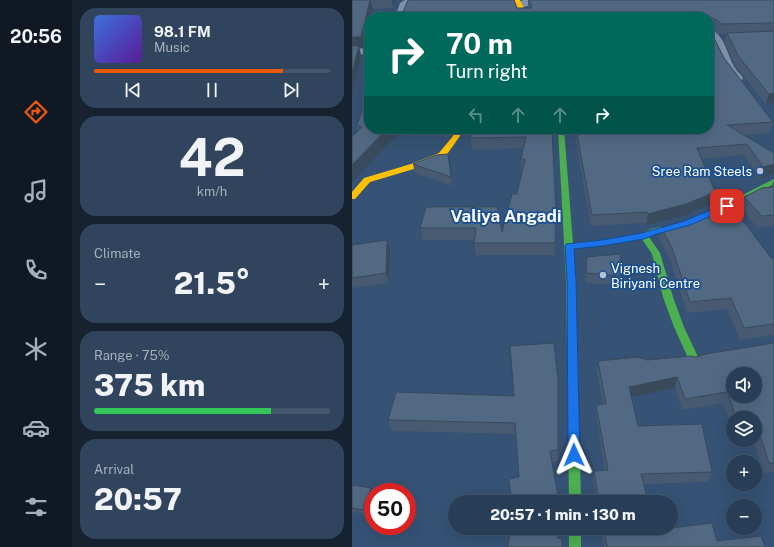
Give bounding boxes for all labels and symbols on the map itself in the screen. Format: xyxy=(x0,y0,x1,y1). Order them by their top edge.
place label: Sree Ram Steels xyxy=(652,164,752,179)
marker: Sree Ram Steels xyxy=(755,166,765,176)
pin xyxy=(710,189,744,223)
district label: Valiya Angadi xyxy=(451,206,561,226)
place label: Vignesh Biriyani Centre xyxy=(611,261,700,291)
marker: Vignesh Biriyani Centre xyxy=(598,270,608,280)
position arrow xyxy=(553,434,595,476)
speed limit sign: 50 xyxy=(364,483,416,535)

